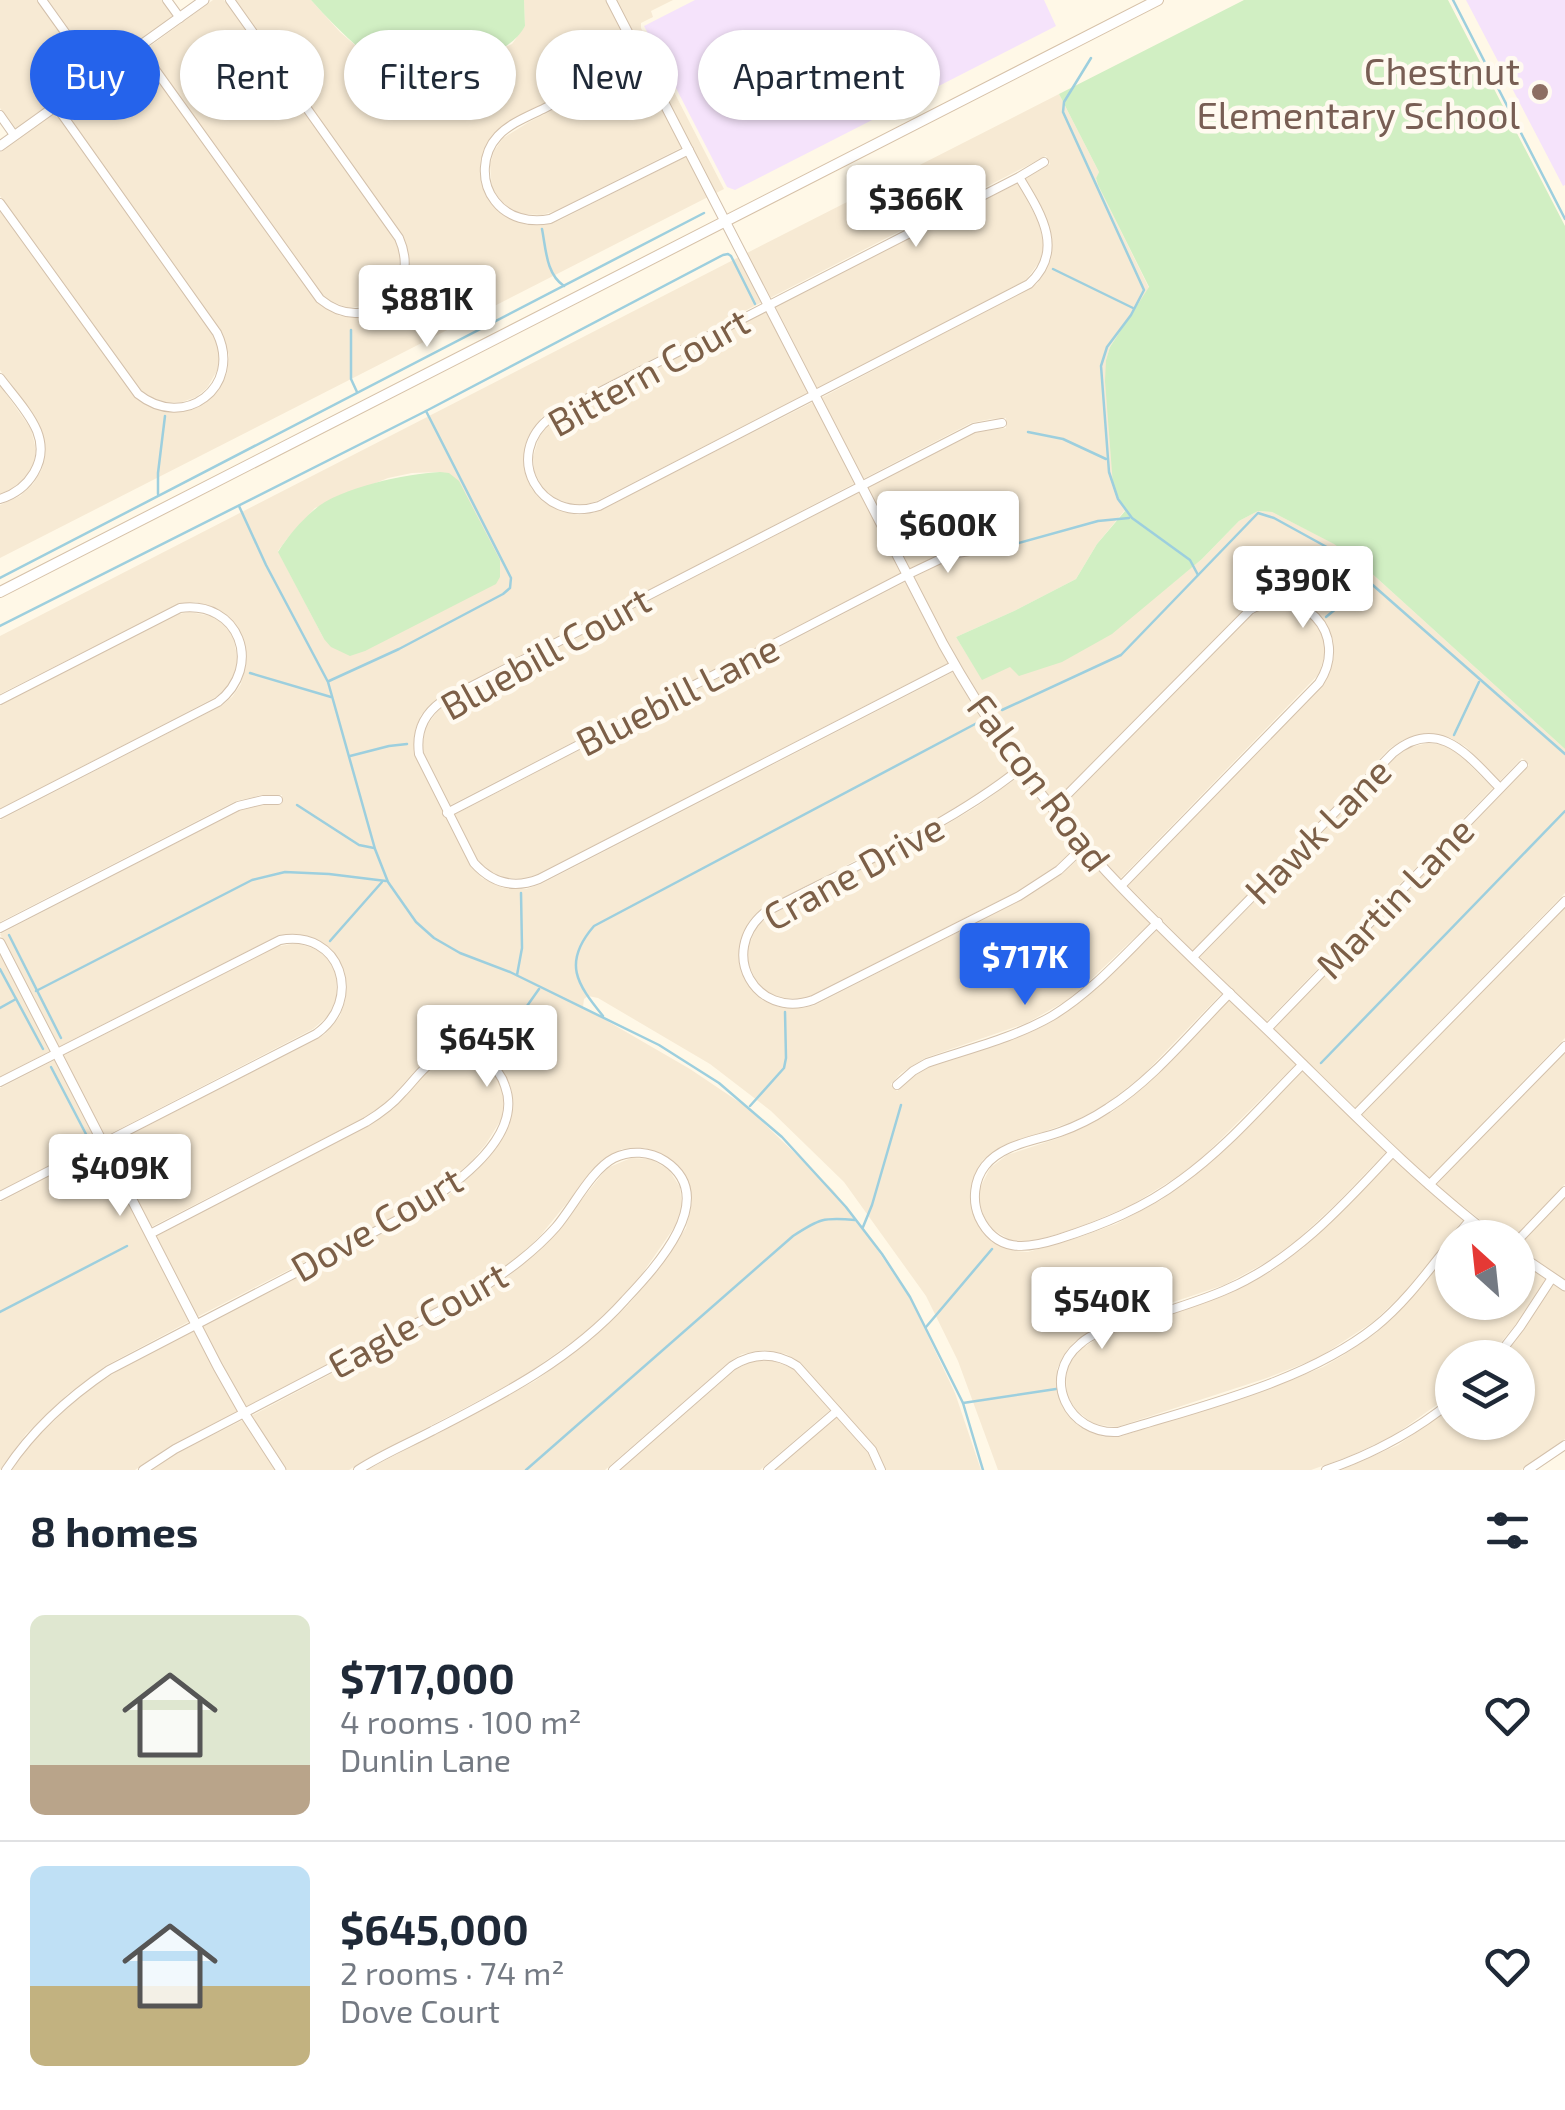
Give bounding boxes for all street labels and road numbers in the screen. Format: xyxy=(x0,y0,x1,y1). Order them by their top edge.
street label: Bittern Court xyxy=(539,297,757,445)
street label: Bluebill Court xyxy=(432,575,658,729)
street label: Bluebill Lane xyxy=(568,623,786,765)
street label: Falcon Road xyxy=(959,684,1121,880)
street label: Hawk Lane xyxy=(1234,747,1400,913)
street label: Crane Drive xyxy=(755,803,951,939)
street label: Martin Lane xyxy=(1306,807,1482,987)
street label: Dove Court xyxy=(282,1156,470,1290)
street label: Eagle Court xyxy=(319,1251,515,1387)

